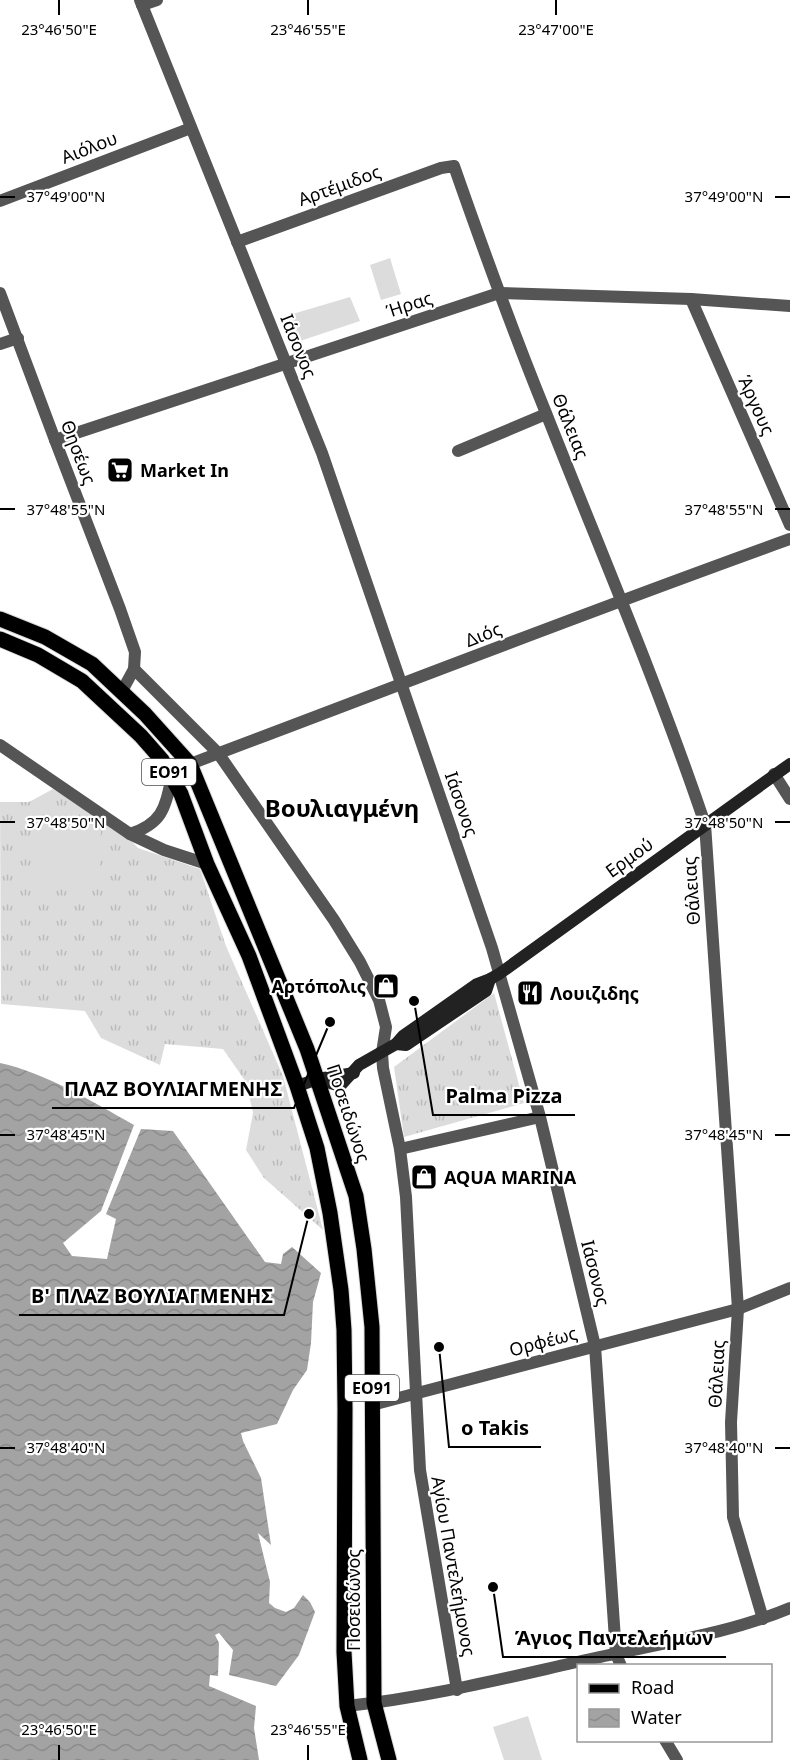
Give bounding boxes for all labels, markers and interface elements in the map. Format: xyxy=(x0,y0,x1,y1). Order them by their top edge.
text: 23°46'50"E xyxy=(21,19,97,39)
text: 23°46'55"E xyxy=(270,19,346,39)
text: 23°47'00"E xyxy=(518,19,594,39)
street label: Αιόλου xyxy=(57,125,121,169)
street label: Αρτέμιδος xyxy=(294,159,384,211)
text: 37°49'00"N xyxy=(27,186,105,206)
text: 37°49'00"N xyxy=(685,186,763,206)
street label: Ήρας xyxy=(383,285,435,323)
street label: Ιάσονος xyxy=(275,310,323,382)
street label: Άργους xyxy=(733,371,781,439)
street label: Θάλειας xyxy=(547,390,595,462)
street label: Θησέως xyxy=(56,416,102,488)
supermarket icon: Market In xyxy=(105,455,135,485)
place label: Market In xyxy=(140,458,229,482)
text: 37°48'55"N xyxy=(27,499,105,519)
text: 37°48'55"N xyxy=(685,499,763,519)
street label: Διός xyxy=(462,616,505,652)
road number: ΕΟ91 xyxy=(142,759,196,785)
street label: Ιάσονος xyxy=(440,768,484,840)
district label: Βουλιαγμένη xyxy=(265,791,419,824)
text: 37°48'50"N xyxy=(27,812,105,832)
text: 37°48'50"N xyxy=(685,812,763,832)
street label: Ερμού xyxy=(600,832,658,882)
street label: Θάλειας xyxy=(677,856,705,926)
shop icon: Αρτόπολις xyxy=(371,971,401,1001)
place label: Αρτόπολις xyxy=(272,974,366,998)
restaurant icon: Λουιζιδης xyxy=(515,978,545,1008)
place label: Λουιζιδης xyxy=(550,981,639,1005)
street label: Ποσειδώνος xyxy=(322,1061,376,1166)
callout: ΠΛΑΖ ΒΟΥΛΙΑΓΜΕΝΗΣ xyxy=(52,1070,294,1108)
text: ΠΛΑΖ ΒΟΥΛΙΑΓΜΕΝΗΣ xyxy=(64,1075,282,1102)
callout: Palma Pizza xyxy=(433,1077,575,1115)
text: Palma Pizza xyxy=(445,1082,563,1109)
text: 37°48'45"N xyxy=(27,1124,105,1144)
text: 37°48'45"N xyxy=(685,1124,763,1144)
shop icon: AQUA MARINA xyxy=(409,1162,439,1192)
place label: AQUA MARINA xyxy=(444,1165,577,1189)
street label: Ιάσονος xyxy=(576,1238,616,1309)
callout: Β' ΠΛΑΖ ΒΟΥΛΙΑΓΜΕΝΗΣ xyxy=(19,1277,284,1315)
text: Β' ΠΛΑΖ ΒΟΥΛΙΑΓΜΕΝΗΣ xyxy=(31,1282,273,1309)
street label: Ορφέως xyxy=(506,1320,580,1362)
street label: Θάλειας xyxy=(702,1339,730,1409)
road number: ΕΟ91 xyxy=(345,1375,399,1401)
callout: o Takis xyxy=(449,1409,541,1447)
text: o Takis xyxy=(461,1414,529,1441)
text: 37°48'40"N xyxy=(27,1437,105,1457)
text: 37°48'40"N xyxy=(685,1437,763,1457)
street label: Αγίου Παντελεήμονος xyxy=(426,1474,482,1658)
street label: Ποσειδώνος xyxy=(341,1549,365,1651)
callout: Άγιος Παντελεήμων xyxy=(503,1619,726,1657)
text: Άγιος Παντελεήμων xyxy=(515,1624,713,1651)
legend xyxy=(577,1664,772,1742)
text: Road xyxy=(631,1675,674,1699)
text: Water xyxy=(631,1705,682,1729)
text: 23°46'50"E xyxy=(21,1719,97,1739)
text: 23°46'55"E xyxy=(270,1719,346,1739)

